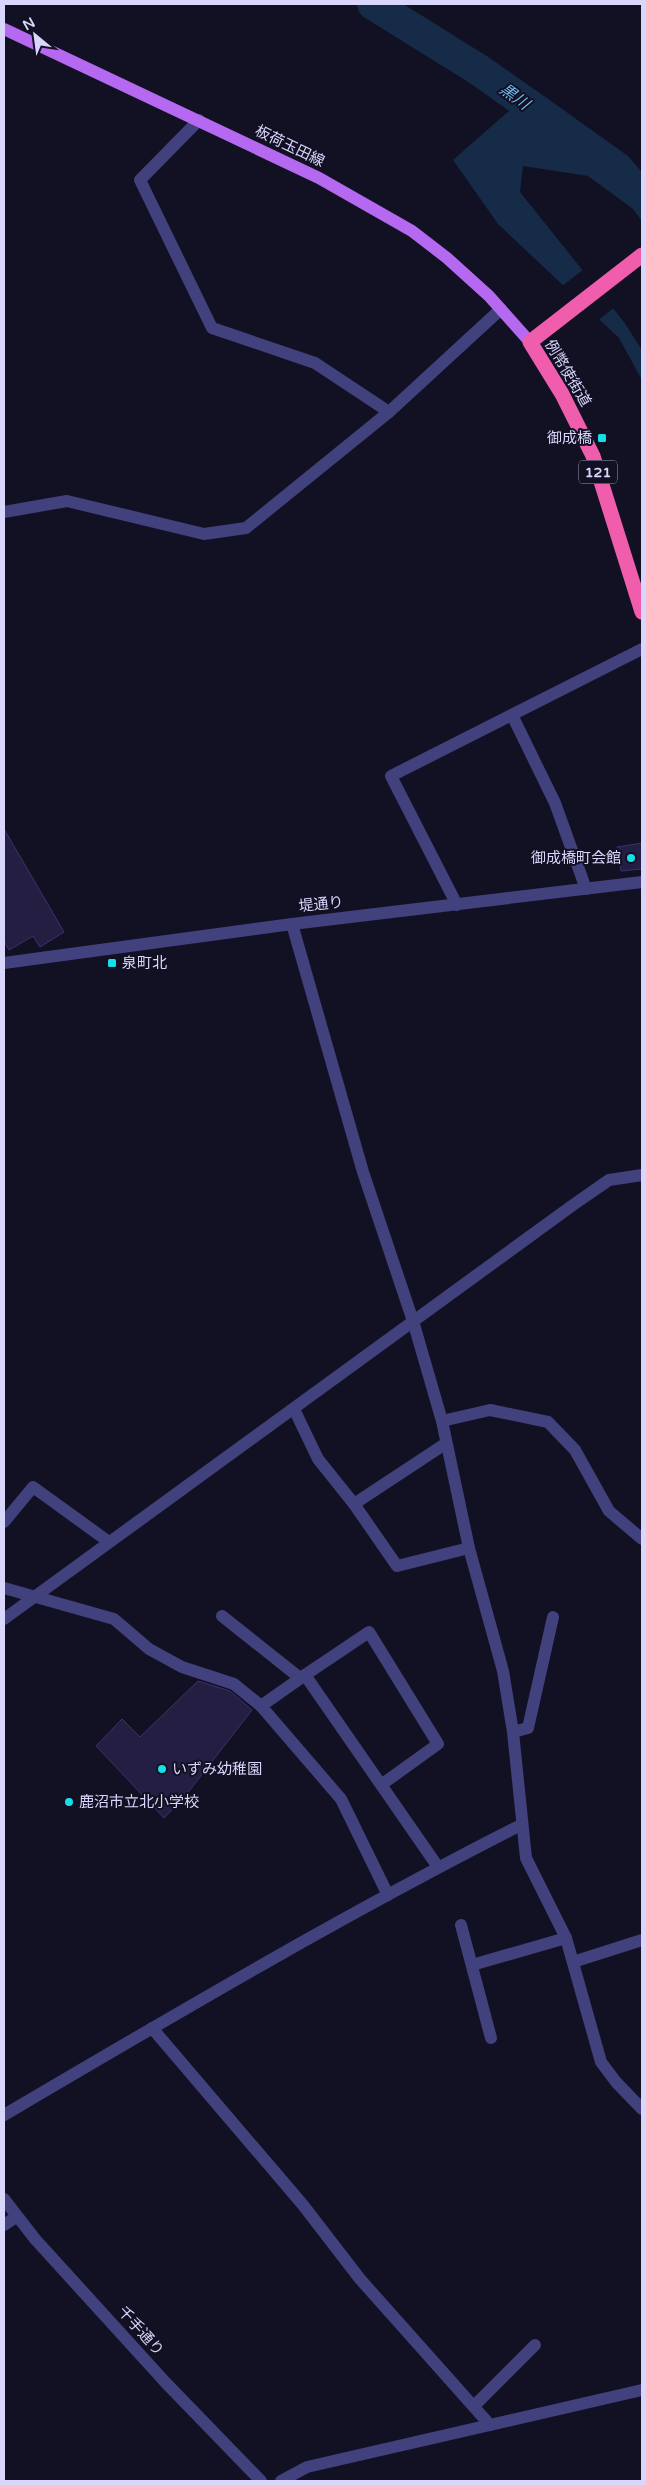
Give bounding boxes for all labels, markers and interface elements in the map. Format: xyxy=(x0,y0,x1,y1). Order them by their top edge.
north arrow xyxy=(10,10,60,60)
text: N xyxy=(20,14,38,34)
water label: 黒川 xyxy=(496,79,535,115)
street label: 板荷玉田線 xyxy=(252,121,328,171)
street label: 例幣使街道 xyxy=(541,336,595,410)
place label: 御成橋 xyxy=(547,429,592,447)
marker: 御成橋 xyxy=(596,432,608,444)
road number: 121 xyxy=(579,461,617,484)
place label: 御成橋町会館 xyxy=(531,849,621,867)
marker: 御成橋町会館 xyxy=(625,852,637,864)
street label: 堤通り xyxy=(298,893,344,915)
place label: 泉町北 xyxy=(122,954,167,972)
marker: 泉町北 xyxy=(106,957,118,969)
place label: いずみ幼稚園 xyxy=(172,1760,262,1778)
marker: いずみ幼稚園 xyxy=(156,1763,168,1775)
place label: 鹿沼市立北小学校 xyxy=(79,1793,199,1811)
marker: 鹿沼市立北小学校 xyxy=(63,1796,75,1808)
street label: 千手通り xyxy=(114,2303,168,2359)

